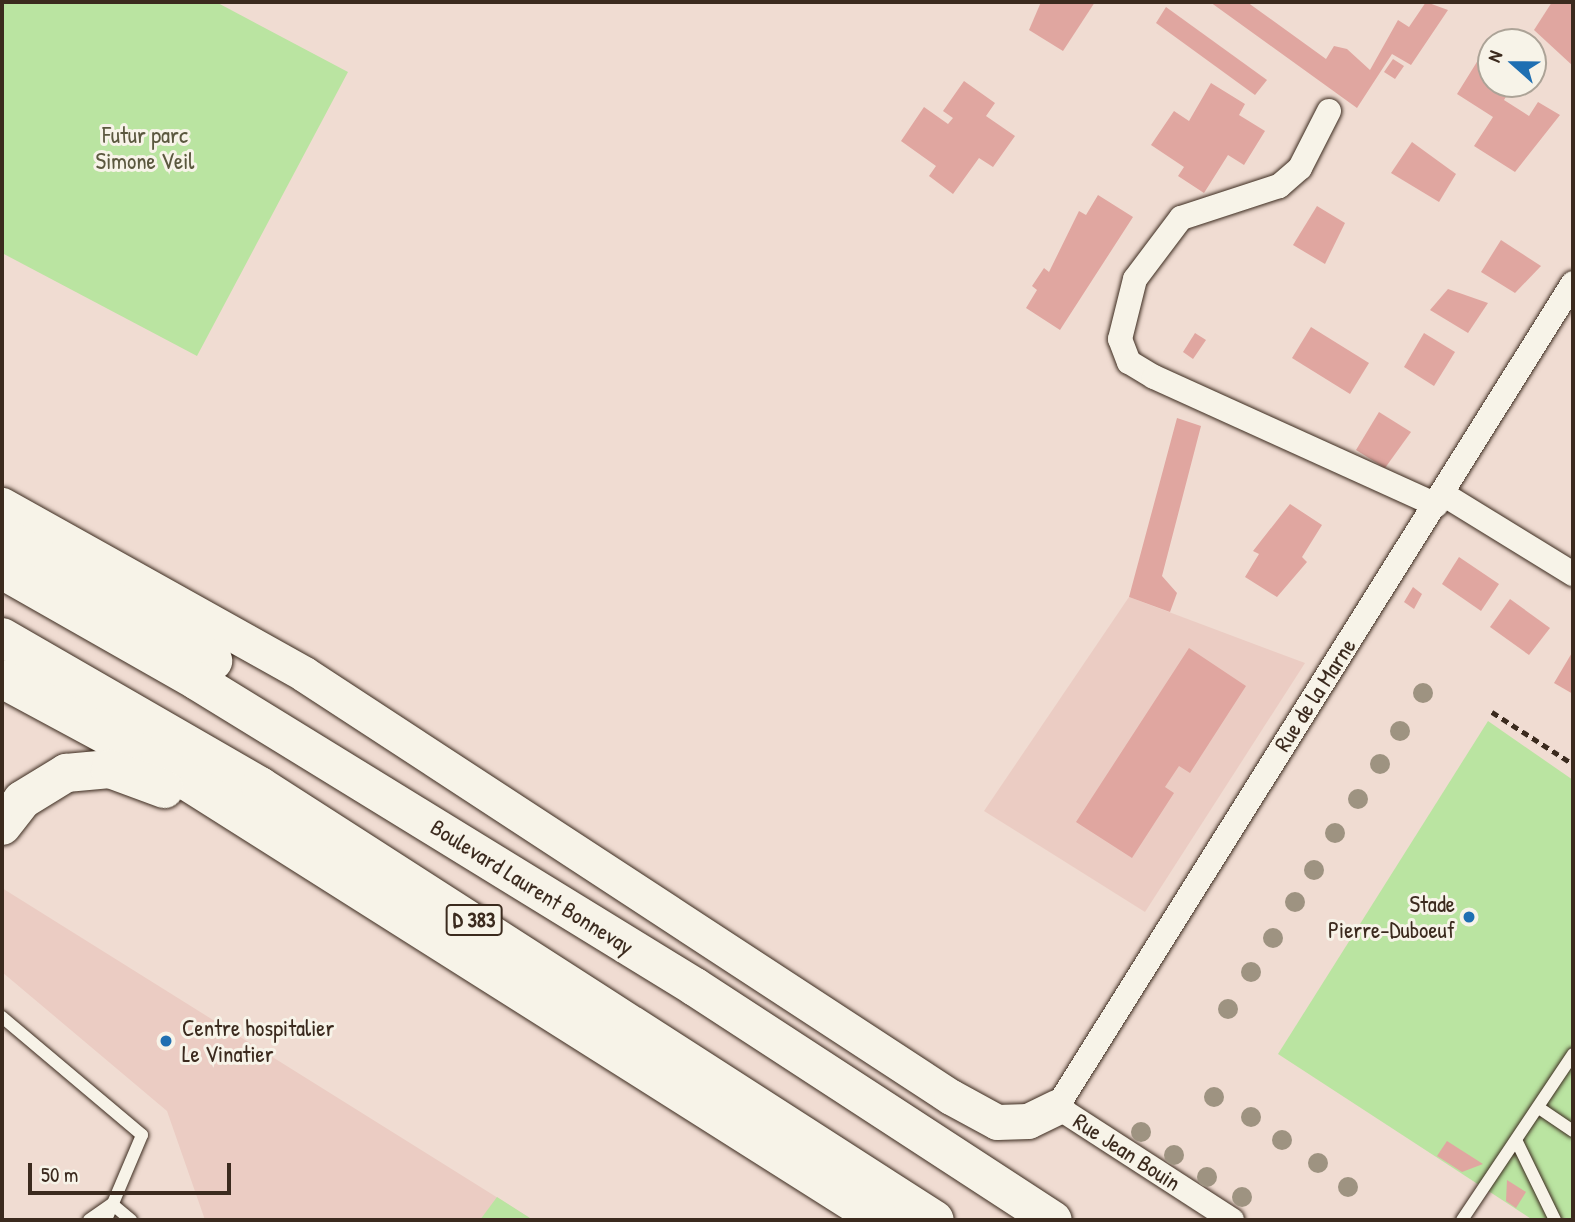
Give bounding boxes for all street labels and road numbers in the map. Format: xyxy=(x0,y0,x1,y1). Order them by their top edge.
street label: Rue de la Marne xyxy=(1268,633,1362,757)
street label: Boulevard Laurent Bonnevay xyxy=(425,813,639,961)
road number: D 383 xyxy=(444,902,504,937)
street label: Rue Jean Bouin xyxy=(1068,1107,1186,1197)

